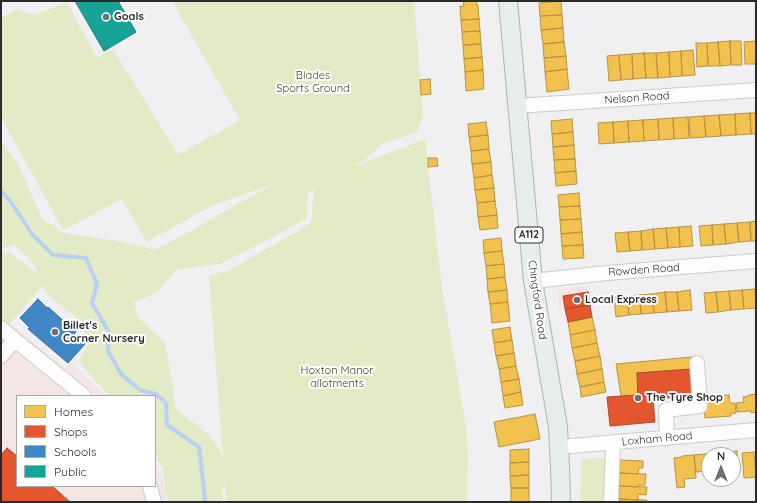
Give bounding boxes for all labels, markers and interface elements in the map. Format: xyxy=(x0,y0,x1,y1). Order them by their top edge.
place label: Goals xyxy=(114,10,144,24)
marker: Goals xyxy=(101,12,111,22)
park label: Blades Sports Ground xyxy=(276,69,350,95)
street label: Nelson Road xyxy=(604,89,670,107)
road number: A112 xyxy=(515,227,543,243)
street label: Chingford Road xyxy=(525,259,549,341)
street label: Rowden Road xyxy=(608,261,680,279)
place label: Local Express xyxy=(585,293,657,307)
marker: Local Express xyxy=(572,295,582,305)
place label: Billet's Corner Nursery xyxy=(63,319,145,345)
marker: Billet's Corner Nursery xyxy=(50,327,60,337)
park label: Hoxton Manor allotments xyxy=(301,364,373,390)
place label: The Tyre Shop xyxy=(646,391,723,405)
marker: The Tyre Shop xyxy=(633,393,643,403)
legend xyxy=(16,395,156,487)
text: Homes xyxy=(54,404,93,419)
text: Shops xyxy=(54,424,88,439)
street label: Loxham Road xyxy=(621,429,693,449)
text: Schools xyxy=(54,444,97,459)
north arrow xyxy=(701,447,741,487)
text: N xyxy=(717,449,725,463)
text: Public xyxy=(54,464,87,479)

